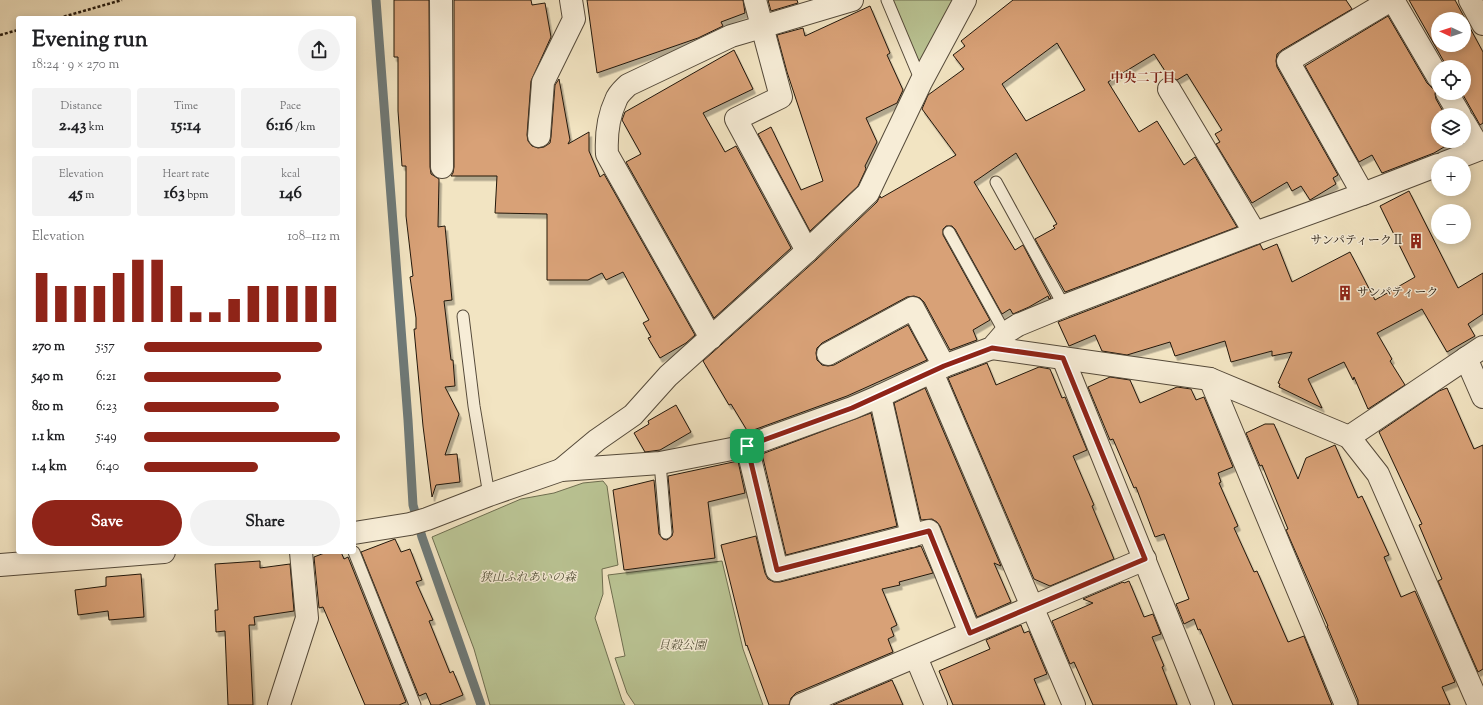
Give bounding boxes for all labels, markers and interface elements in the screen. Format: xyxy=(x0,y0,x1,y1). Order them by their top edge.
north arrow xyxy=(1431,12,1471,52)
map controls xyxy=(1431,12,1471,244)
text: Evening run xyxy=(32,25,148,57)
button: share xyxy=(298,29,340,71)
text: 18:24 · 9 × 270 m xyxy=(32,56,119,74)
button: locate xyxy=(1431,60,1471,100)
district label: 中央二丁目 xyxy=(1110,70,1176,88)
text: Distance xyxy=(61,98,102,114)
text: Time xyxy=(174,98,198,114)
text: Pace xyxy=(280,98,301,114)
button: layers xyxy=(1431,108,1471,148)
text: 2.43 xyxy=(59,114,86,138)
text: 15:14 xyxy=(171,114,201,138)
text: 6:16 xyxy=(266,114,293,138)
text: km xyxy=(86,119,104,135)
text: /km xyxy=(293,119,315,135)
button: + xyxy=(1431,156,1471,196)
text: Elevation xyxy=(59,166,104,182)
text: Heart rate xyxy=(163,166,209,182)
text: kcal xyxy=(281,166,300,182)
text: 45 xyxy=(68,182,83,206)
text: 163 xyxy=(164,182,185,206)
text: 146 xyxy=(279,182,302,206)
text: m xyxy=(83,187,94,203)
text: bpm xyxy=(185,187,208,203)
button: − xyxy=(1431,204,1471,244)
text: Elevation xyxy=(32,228,85,246)
text: 108–112 m xyxy=(288,228,340,246)
place label: サンパティークⅡ xyxy=(1310,232,1404,250)
building icon: サンパティークⅡ xyxy=(1407,232,1425,250)
building icon: サンパティーク xyxy=(1336,284,1354,302)
place label: サンパティーク xyxy=(1357,284,1439,302)
text: 270 m xyxy=(32,338,65,356)
text: 5:57 xyxy=(96,338,115,356)
text: 540 m xyxy=(32,368,63,386)
text: 6:21 xyxy=(96,368,116,386)
text: 810 m xyxy=(32,398,63,416)
text: 6:23 xyxy=(96,398,117,416)
text: 1.1 km xyxy=(32,428,65,446)
text: 5:49 xyxy=(96,428,117,446)
pin xyxy=(730,429,764,463)
icon: arrive xyxy=(736,435,758,457)
text: 1.4 km xyxy=(32,458,67,476)
text: 6:40 xyxy=(96,458,119,476)
button: Save xyxy=(32,500,182,546)
button: Share xyxy=(190,500,340,546)
park label: 狭山ふれあいの森 xyxy=(480,569,578,587)
park label: 貝穀公園 xyxy=(658,637,708,655)

